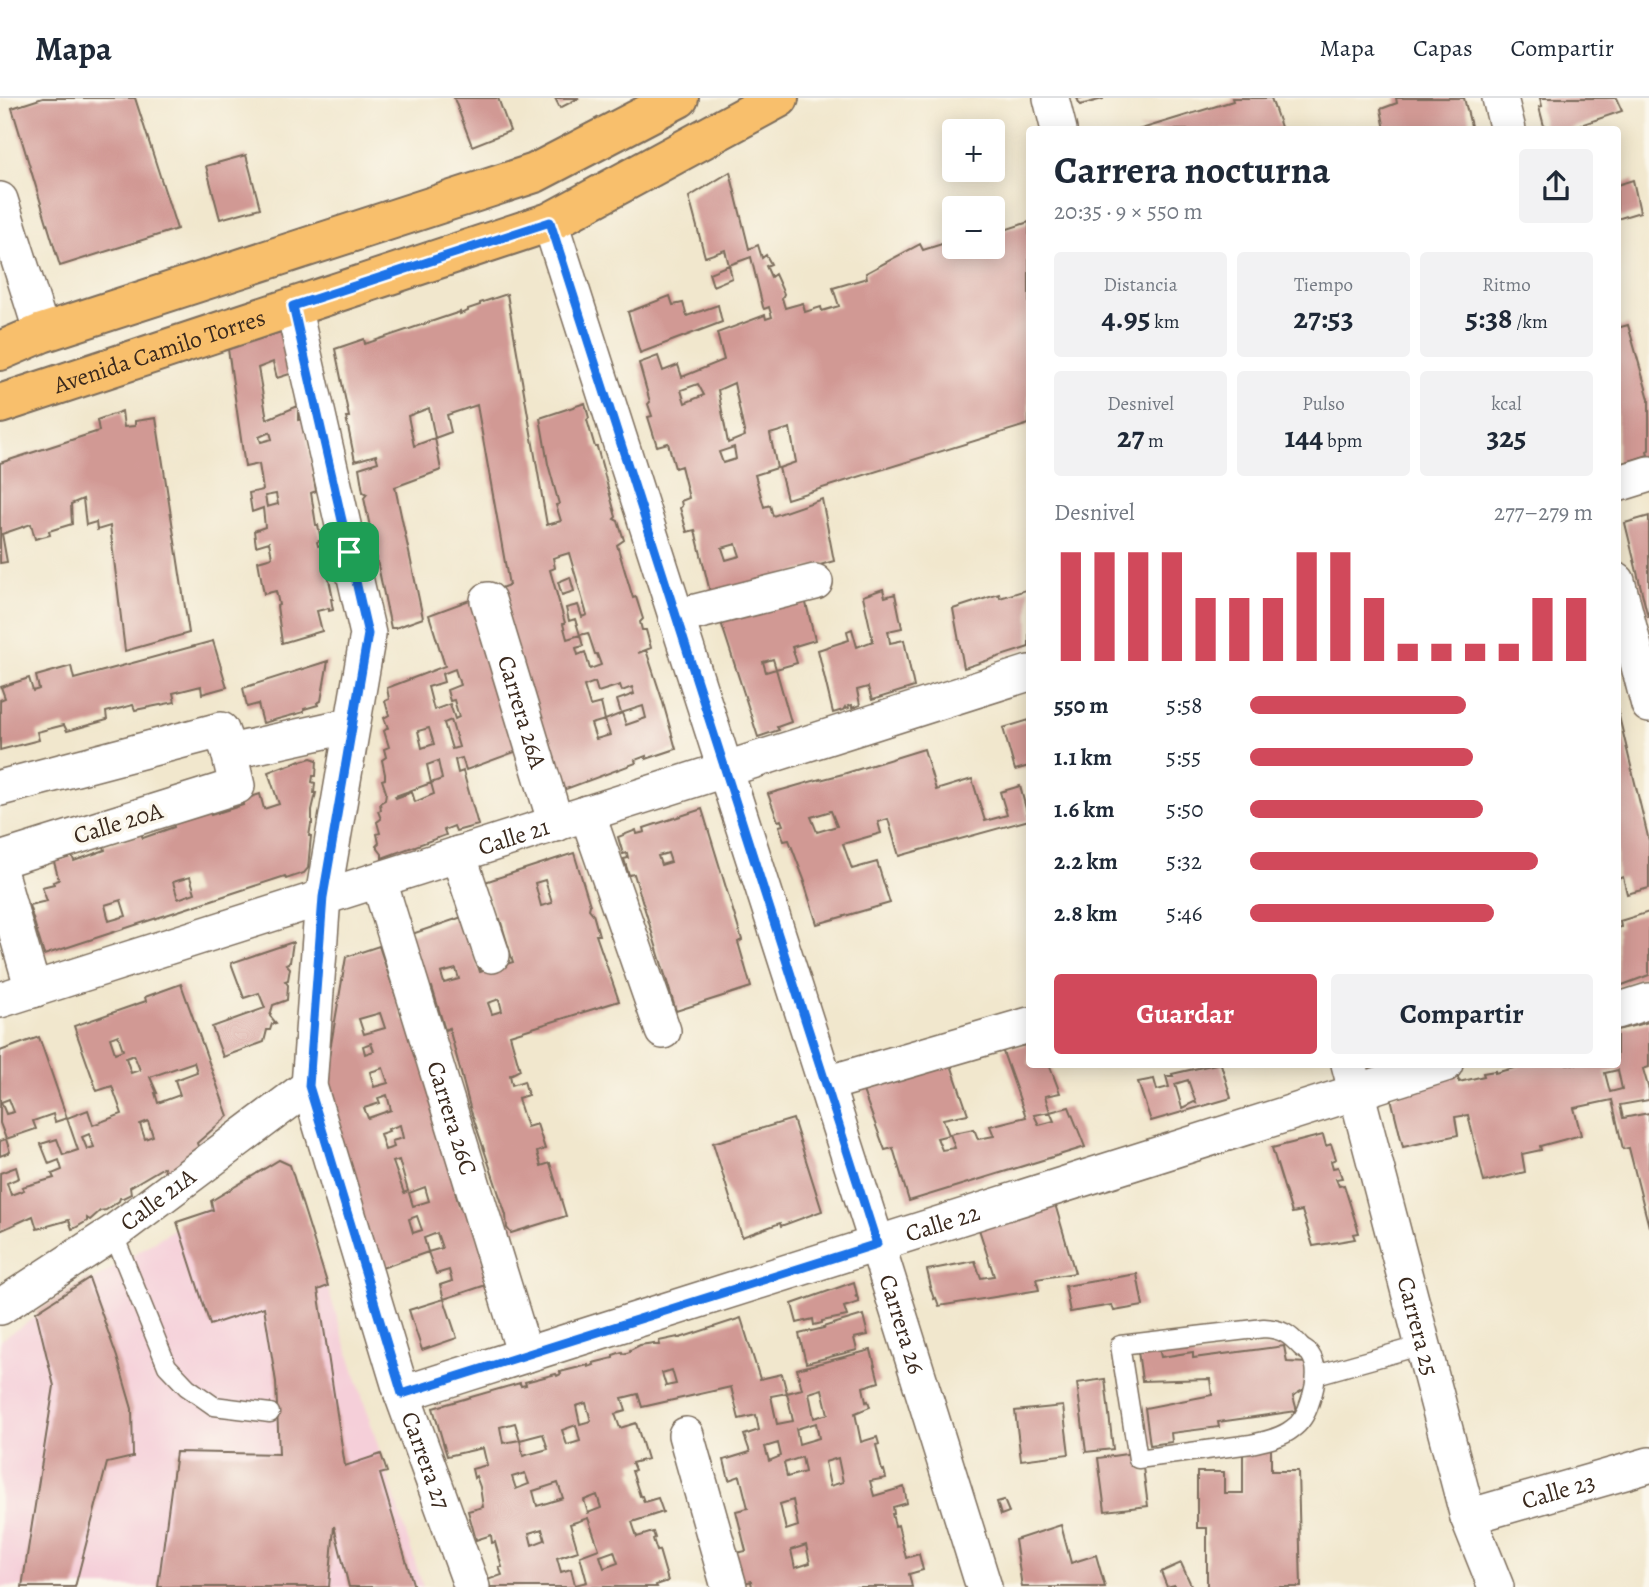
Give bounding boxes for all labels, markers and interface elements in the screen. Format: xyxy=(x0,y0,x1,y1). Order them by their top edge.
text: Mapa xyxy=(35,26,112,71)
text: Mapa xyxy=(1320,32,1375,64)
text: Capas xyxy=(1413,32,1473,64)
text: Compartir xyxy=(1511,32,1614,64)
map controls xyxy=(942,119,1005,259)
button: + xyxy=(942,119,1005,182)
text: Carrera nocturna xyxy=(1054,144,1330,196)
button: share xyxy=(1519,149,1593,223)
button: − xyxy=(942,196,1005,259)
text: 20:35 · 9 × 550 m xyxy=(1054,196,1203,227)
text: Distancia xyxy=(1103,272,1178,298)
text: Tiempo xyxy=(1294,272,1353,298)
text: Ritmo xyxy=(1482,272,1531,298)
text: 4.95 xyxy=(1101,298,1151,338)
text: 27:53 xyxy=(1293,298,1354,338)
text: 5:38 xyxy=(1465,298,1512,338)
street label: Avenida Camilo Torres xyxy=(49,301,269,401)
text: km xyxy=(1151,309,1180,335)
text: /km xyxy=(1512,309,1548,335)
text: Desnivel xyxy=(1107,391,1174,417)
text: Pulso xyxy=(1302,391,1345,417)
text: kcal xyxy=(1491,391,1522,417)
text: 27 xyxy=(1117,417,1144,457)
text: 144 xyxy=(1284,417,1323,457)
text: 325 xyxy=(1486,417,1527,457)
text: m xyxy=(1144,428,1164,454)
text: bpm xyxy=(1323,428,1363,454)
text: Desnivel xyxy=(1054,497,1135,528)
text: 277–279 m xyxy=(1494,497,1593,528)
pin xyxy=(319,522,379,582)
icon: arrive xyxy=(330,533,368,571)
street label: Carrera 26A xyxy=(490,652,555,773)
text: 550 m xyxy=(1054,690,1109,721)
text: 5:58 xyxy=(1166,690,1202,721)
text: 1.1 km xyxy=(1054,742,1112,773)
text: 5:55 xyxy=(1166,742,1201,773)
street label: Calle 20A xyxy=(70,794,167,852)
text: 1.6 km xyxy=(1054,794,1114,825)
text: 5:50 xyxy=(1166,794,1204,825)
street label: Calle 21 xyxy=(474,810,553,863)
text: 2.2 km xyxy=(1054,846,1118,877)
text: 5:32 xyxy=(1166,846,1202,877)
text: 2.8 km xyxy=(1054,898,1118,929)
text: 5:46 xyxy=(1166,898,1202,929)
button: Guardar xyxy=(1054,974,1317,1054)
button: Compartir xyxy=(1331,974,1593,1054)
street label: Carrera 26C xyxy=(419,1057,485,1179)
street label: Calle 21A xyxy=(113,1160,203,1238)
street label: Calle 22 xyxy=(901,1196,984,1250)
street label: Carrera 26 xyxy=(871,1270,933,1378)
street label: Carrera 25 xyxy=(1389,1273,1446,1379)
street label: Carrera 27 xyxy=(394,1407,459,1514)
street label: Calle 23 xyxy=(1518,1465,1599,1517)

